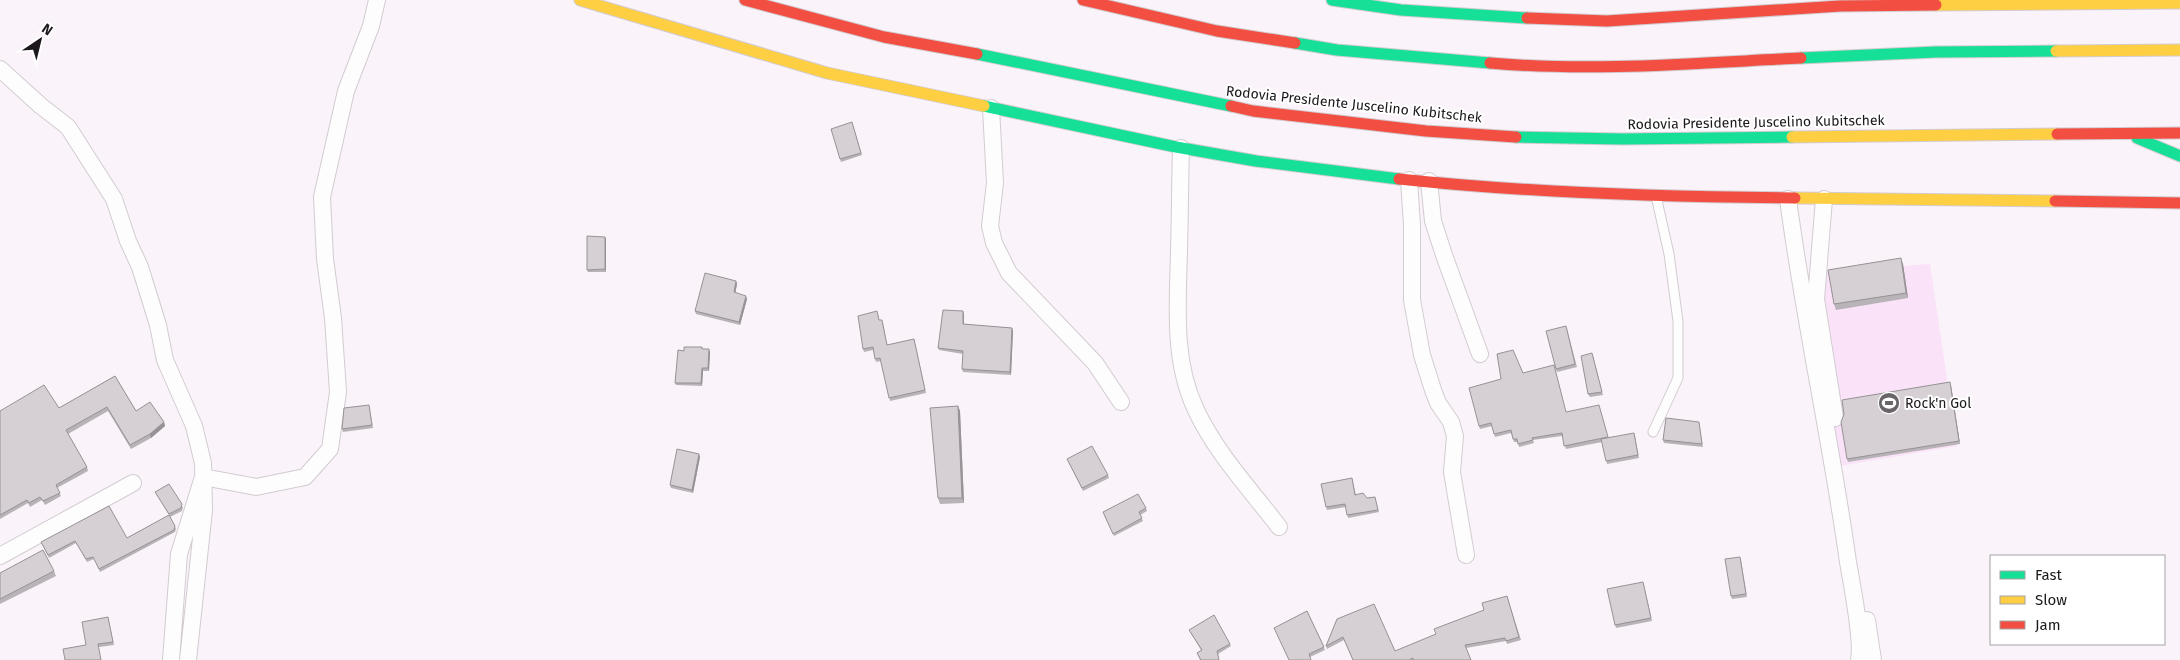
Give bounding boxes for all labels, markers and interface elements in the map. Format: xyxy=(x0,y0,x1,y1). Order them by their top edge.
north arrow xyxy=(15,15,65,65)
text: N xyxy=(38,20,56,39)
street label: Rodovia Presidente Juscelino Kubitschek xyxy=(1225,83,1484,126)
street label: Rodovia Presidente Juscelino Kubitschek xyxy=(1627,112,1886,133)
sports icon: Rock'n Gol xyxy=(1877,391,1901,415)
place label: Rock'n Gol xyxy=(1905,395,1971,412)
legend xyxy=(1990,555,2165,645)
text: Fast xyxy=(2035,566,2062,584)
text: Slow xyxy=(2035,591,2067,609)
text: Jam xyxy=(2035,616,2061,634)

